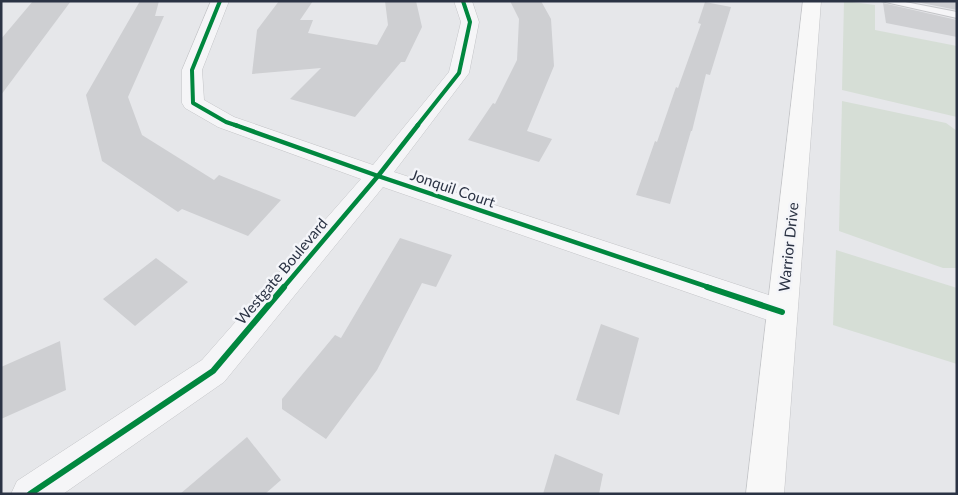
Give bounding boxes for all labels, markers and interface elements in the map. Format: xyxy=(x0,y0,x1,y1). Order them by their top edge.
street label: Jonquil Court xyxy=(408,165,498,211)
street label: Warrior Drive xyxy=(774,201,802,293)
street label: Westgate Boulevard xyxy=(231,214,331,328)

